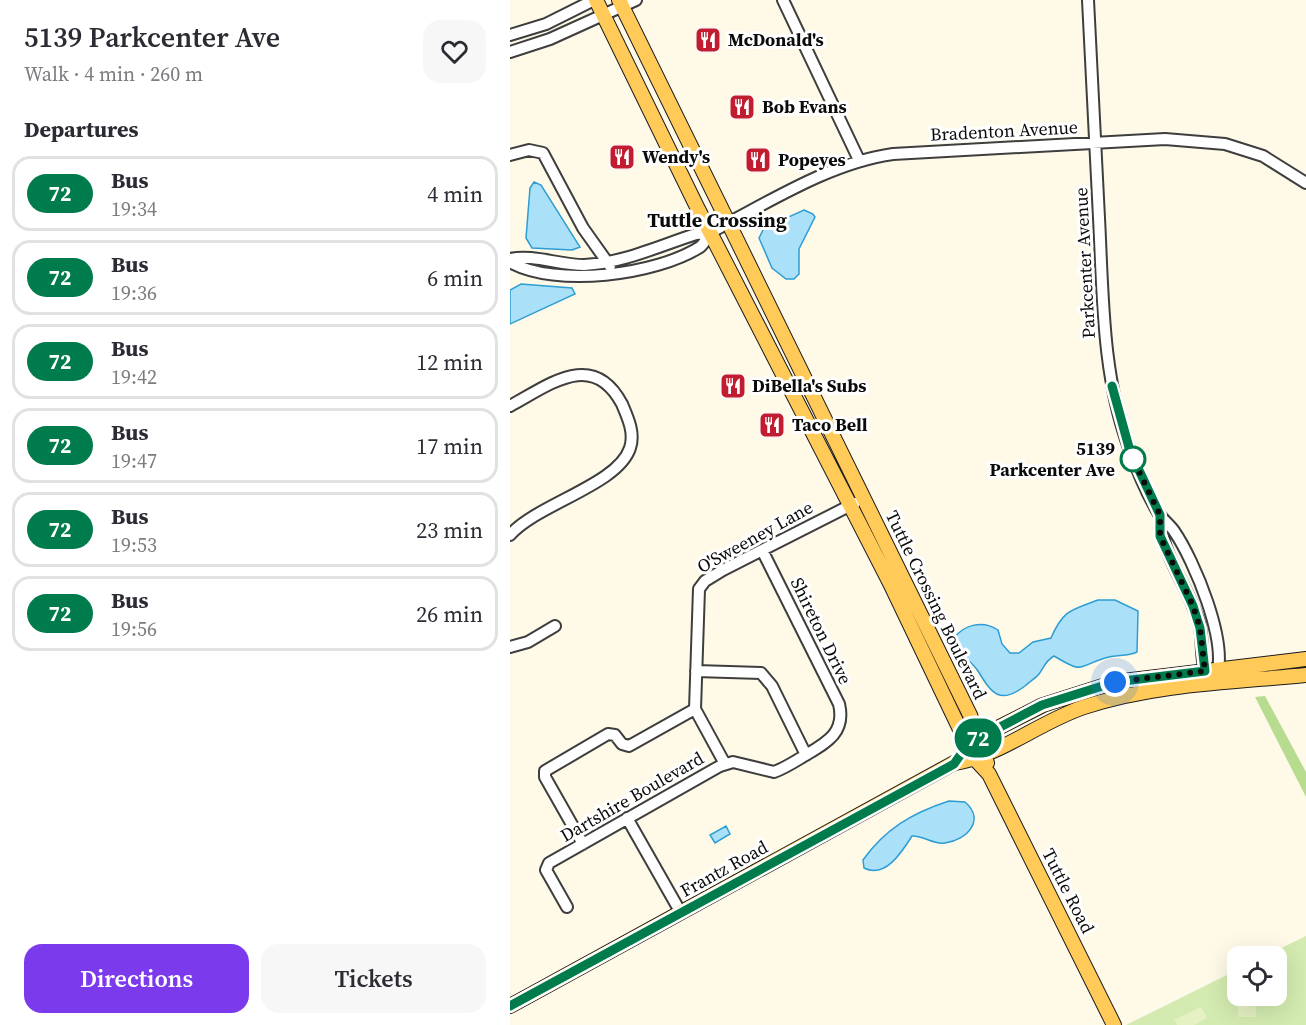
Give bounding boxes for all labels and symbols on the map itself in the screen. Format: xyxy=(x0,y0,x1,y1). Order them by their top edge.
restaurant icon: McDonald's xyxy=(693,25,723,55)
place label: McDonald's xyxy=(728,27,824,52)
restaurant icon: Bob Evans xyxy=(727,92,757,122)
place label: Bob Evans xyxy=(762,94,847,119)
street label: Bradenton Avenue xyxy=(929,114,1079,147)
restaurant icon: Wendy's xyxy=(607,142,637,172)
place label: Wendy's xyxy=(642,144,710,169)
restaurant icon: Popeyes xyxy=(743,145,773,175)
place label: Popeyes xyxy=(778,147,846,172)
street label: Parkcenter Avenue xyxy=(1068,187,1101,339)
district label: Tuttle Crossing xyxy=(647,206,787,234)
restaurant icon: DiBella's Subs xyxy=(718,371,748,401)
place label: DiBella's Subs xyxy=(752,373,866,398)
restaurant icon: Taco Bell xyxy=(757,410,787,440)
place label: Taco Bell xyxy=(792,412,868,437)
place label: 5139 Parkcenter Ave xyxy=(989,436,1115,482)
marker: 5139 Parkcenter Ave xyxy=(1120,446,1146,472)
street label: O'Sweeney Lane xyxy=(692,494,817,579)
street label: Tuttle Crossing Boulevard xyxy=(880,506,993,703)
street label: Shireton Drive xyxy=(785,573,858,688)
your location xyxy=(1100,667,1130,697)
line badge: 72 xyxy=(951,718,1005,758)
street label: Dartshire Boulevard xyxy=(555,745,708,848)
street label: Frantz Road xyxy=(676,834,772,903)
street label: Tuttle Road xyxy=(1036,844,1101,938)

